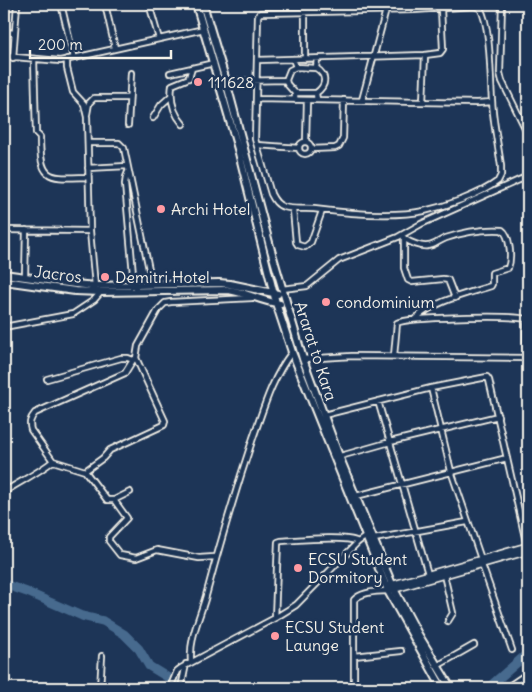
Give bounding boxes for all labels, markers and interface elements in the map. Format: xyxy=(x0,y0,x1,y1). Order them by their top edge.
scale bar xyxy=(30,28,171,60)
text: 200 m xyxy=(38,35,83,54)
place label: 111628 xyxy=(208,72,254,92)
marker: 111628 xyxy=(192,76,204,88)
place label: Archi Hotel xyxy=(171,199,250,219)
marker: Archi Hotel xyxy=(155,203,167,215)
street label: Jacros xyxy=(33,261,83,287)
place label: Demitri Hotel xyxy=(115,267,210,287)
marker: Demitri Hotel xyxy=(99,271,111,283)
place label: condominium xyxy=(336,292,435,312)
marker: condominium xyxy=(320,296,332,308)
street label: Ararat to Kara xyxy=(291,299,341,403)
place label: ECSU Student Dormitory xyxy=(308,549,408,587)
marker: ECSU Student Dormitory xyxy=(292,562,304,574)
place label: ECSU Student Launge xyxy=(285,617,385,655)
marker: ECSU Student Launge xyxy=(269,630,281,642)

